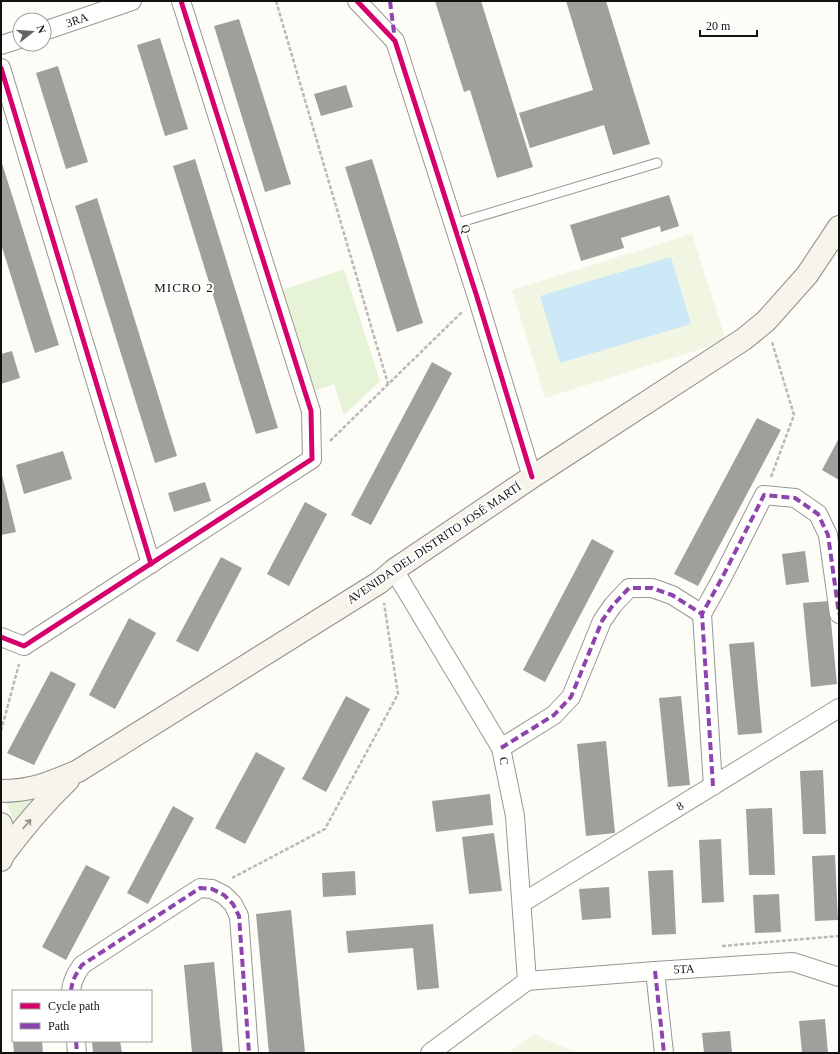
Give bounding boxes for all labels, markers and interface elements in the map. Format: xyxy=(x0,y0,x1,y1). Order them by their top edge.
street label: 3RA xyxy=(64,10,90,30)
north arrow xyxy=(12,12,52,52)
scale bar xyxy=(700,12,757,38)
text: 20 m xyxy=(706,19,731,33)
text: N xyxy=(35,24,48,35)
street label: Q xyxy=(458,223,474,236)
district label: MICRO 2 xyxy=(154,280,214,295)
street label: AVENIDA DEL DISTRITO JOSÉ MARTÍ xyxy=(344,479,524,607)
street label: C xyxy=(496,756,512,766)
street label: 8 xyxy=(674,798,686,814)
one-way arrow xyxy=(22,819,31,830)
street label: 5TA xyxy=(673,961,695,977)
legend xyxy=(12,990,152,1042)
text: Cycle path xyxy=(48,999,100,1013)
text: Path xyxy=(48,1019,69,1033)

